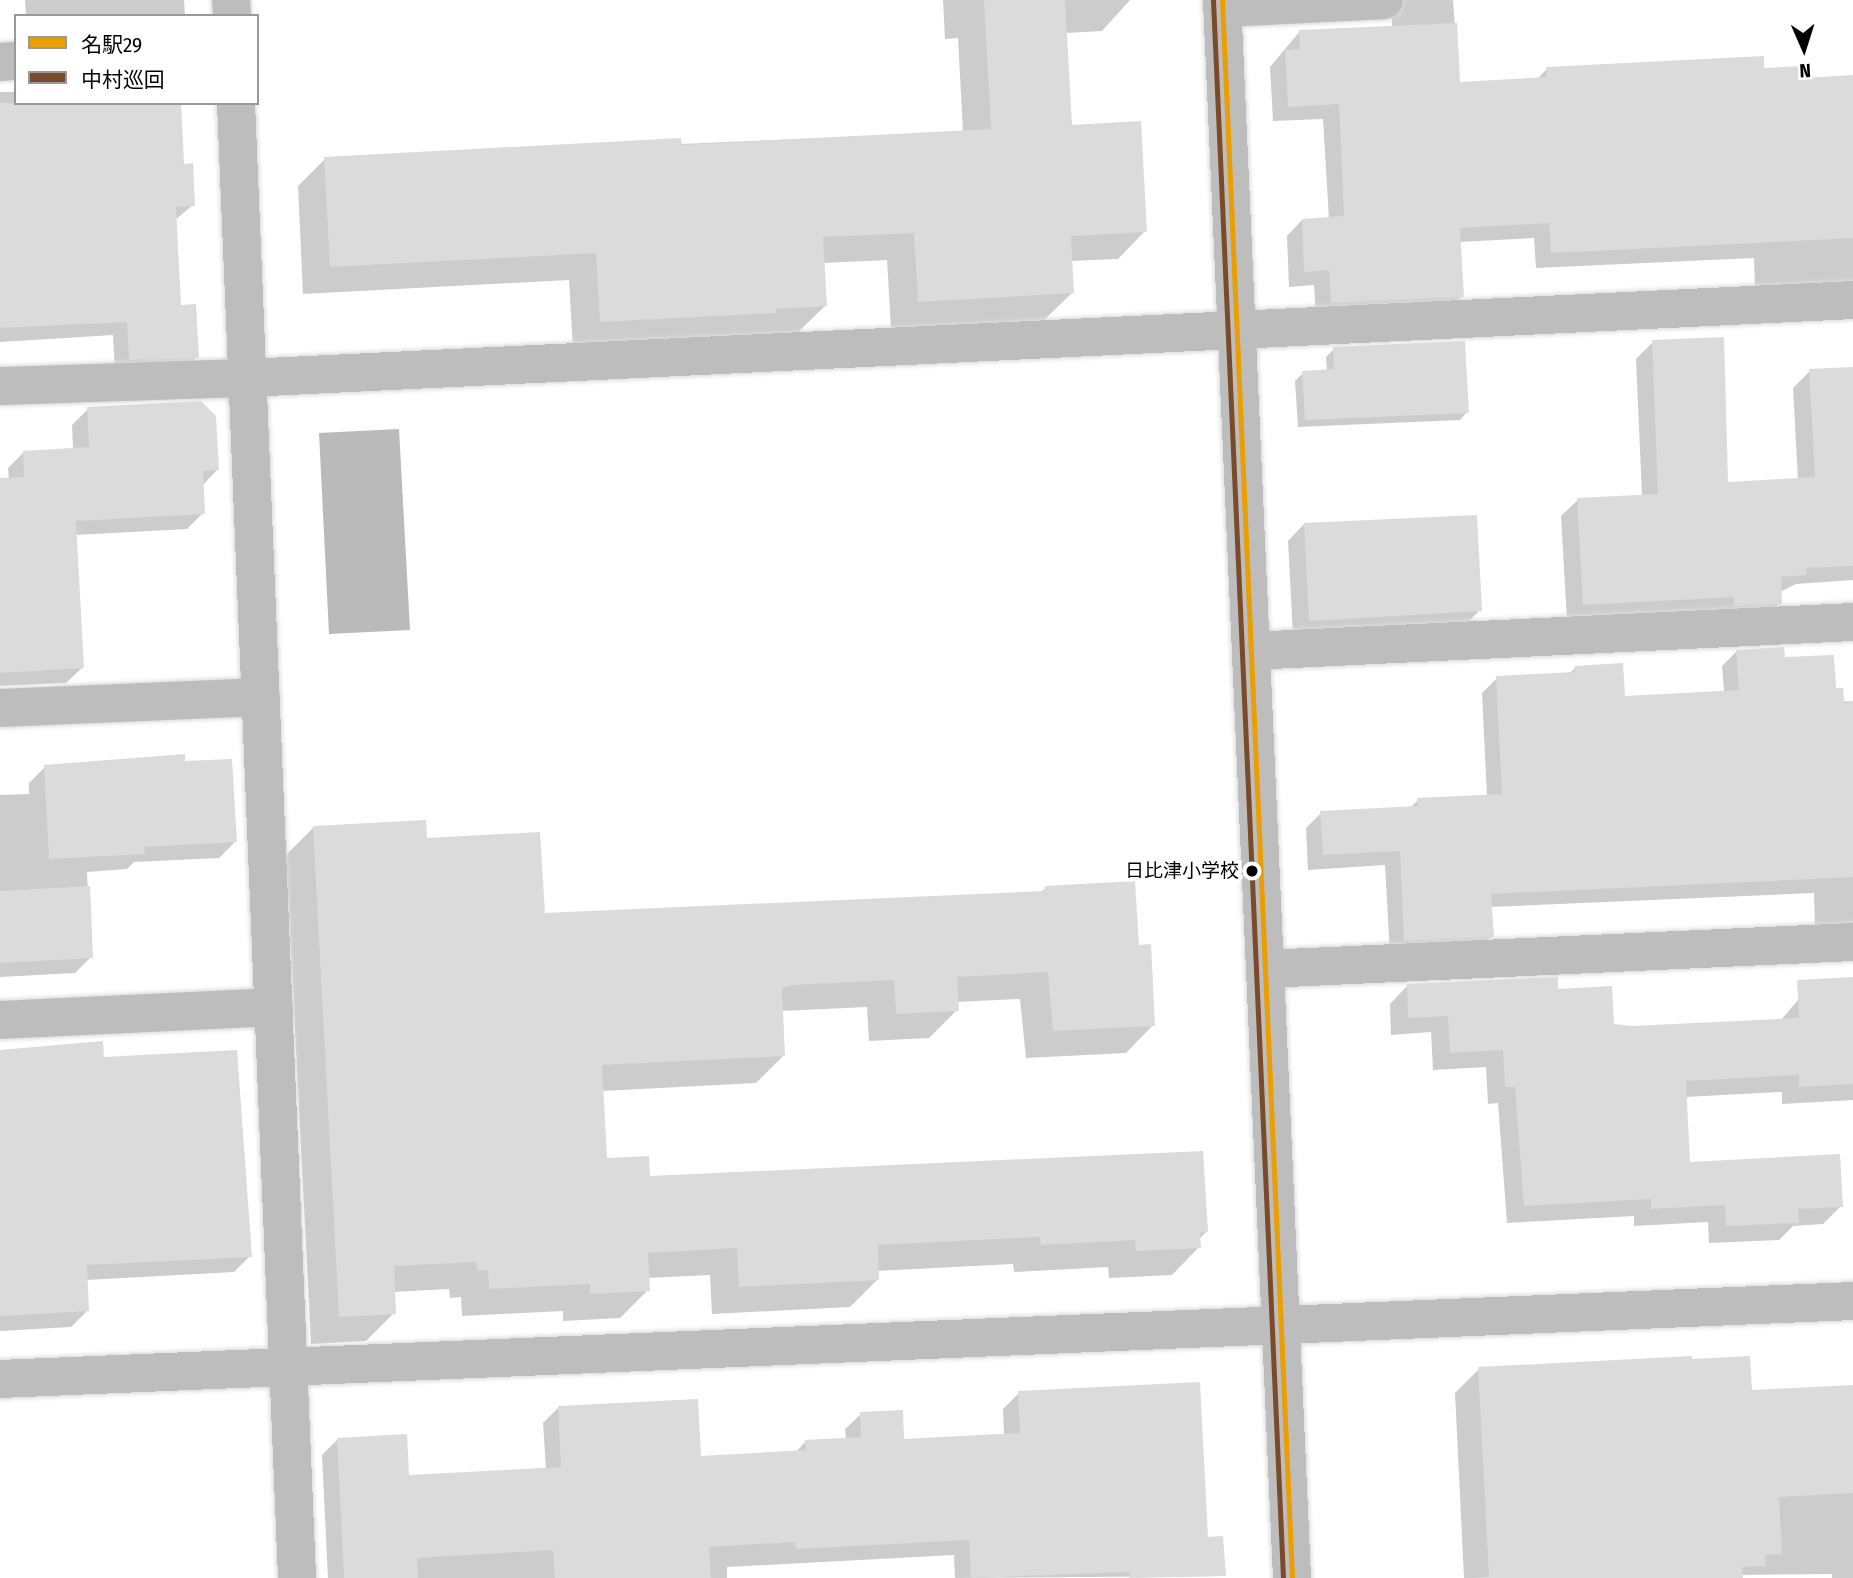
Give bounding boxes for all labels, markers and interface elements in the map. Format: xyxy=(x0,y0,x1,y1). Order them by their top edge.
legend xyxy=(14,14,259,105)
north arrow xyxy=(1769,14,1839,84)
text: 名駅29 xyxy=(81,32,142,58)
text: N xyxy=(1799,59,1811,82)
text: 中村巡回 xyxy=(81,67,165,93)
place label: 日比津小学校 xyxy=(1125,860,1239,882)
marker: 日比津小学校 xyxy=(1245,864,1259,878)

